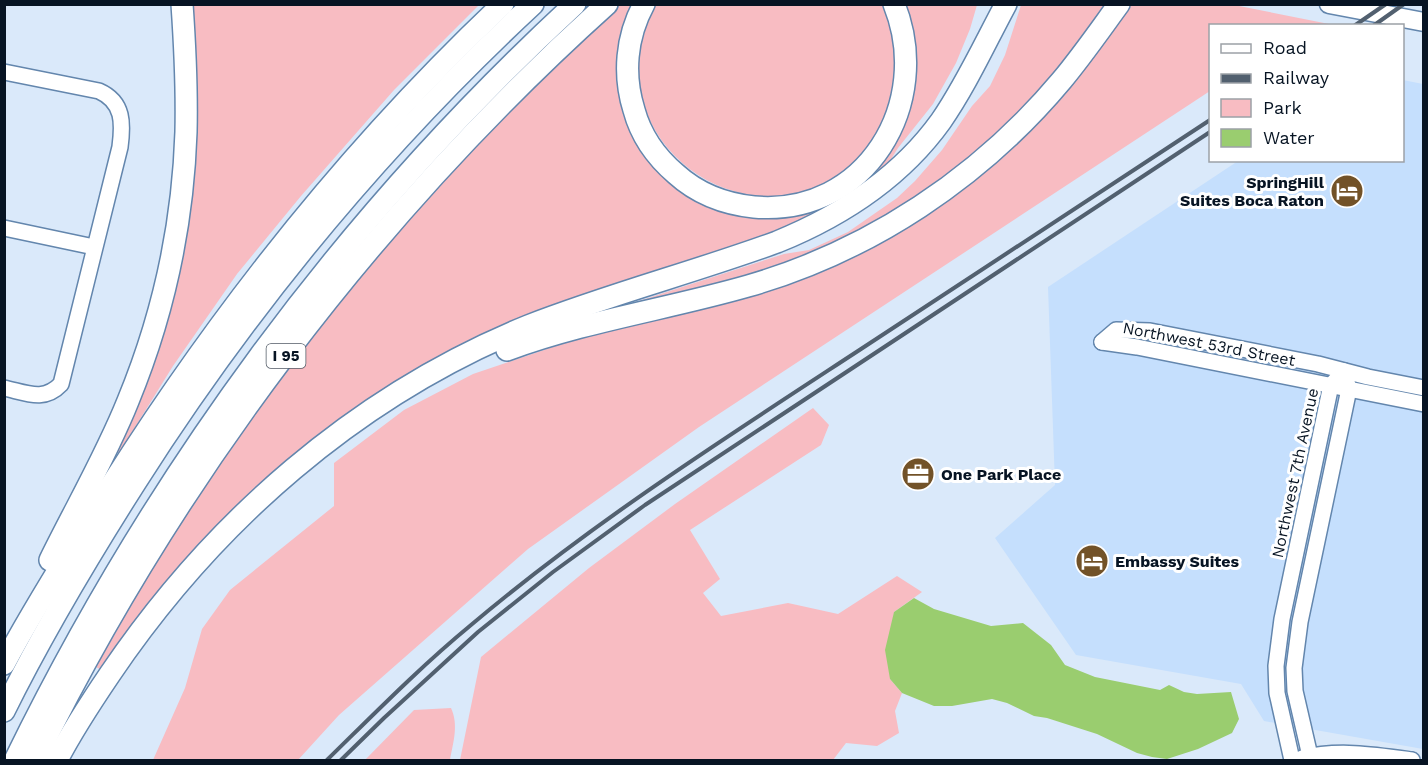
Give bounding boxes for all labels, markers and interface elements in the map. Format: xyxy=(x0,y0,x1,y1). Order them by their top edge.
legend xyxy=(1209,24,1404,162)
text: Road xyxy=(1263,37,1307,58)
text: Railway xyxy=(1263,67,1330,88)
text: Park xyxy=(1263,97,1302,118)
text: Water xyxy=(1263,127,1315,148)
place label: SpringHill Suites Boca Raton xyxy=(1180,173,1325,210)
hotel icon: SpringHill Suites Boca Raton xyxy=(1329,173,1365,209)
street label: Northwest 53rd Street xyxy=(1121,318,1297,370)
road number: I 95 xyxy=(266,344,306,368)
street label: Northwest 7th Avenue xyxy=(1268,386,1322,560)
office icon: One Park Place xyxy=(900,456,936,492)
place label: One Park Place xyxy=(941,465,1061,484)
hotel icon: Embassy Suites xyxy=(1074,543,1110,579)
place label: Embassy Suites xyxy=(1115,552,1240,571)

